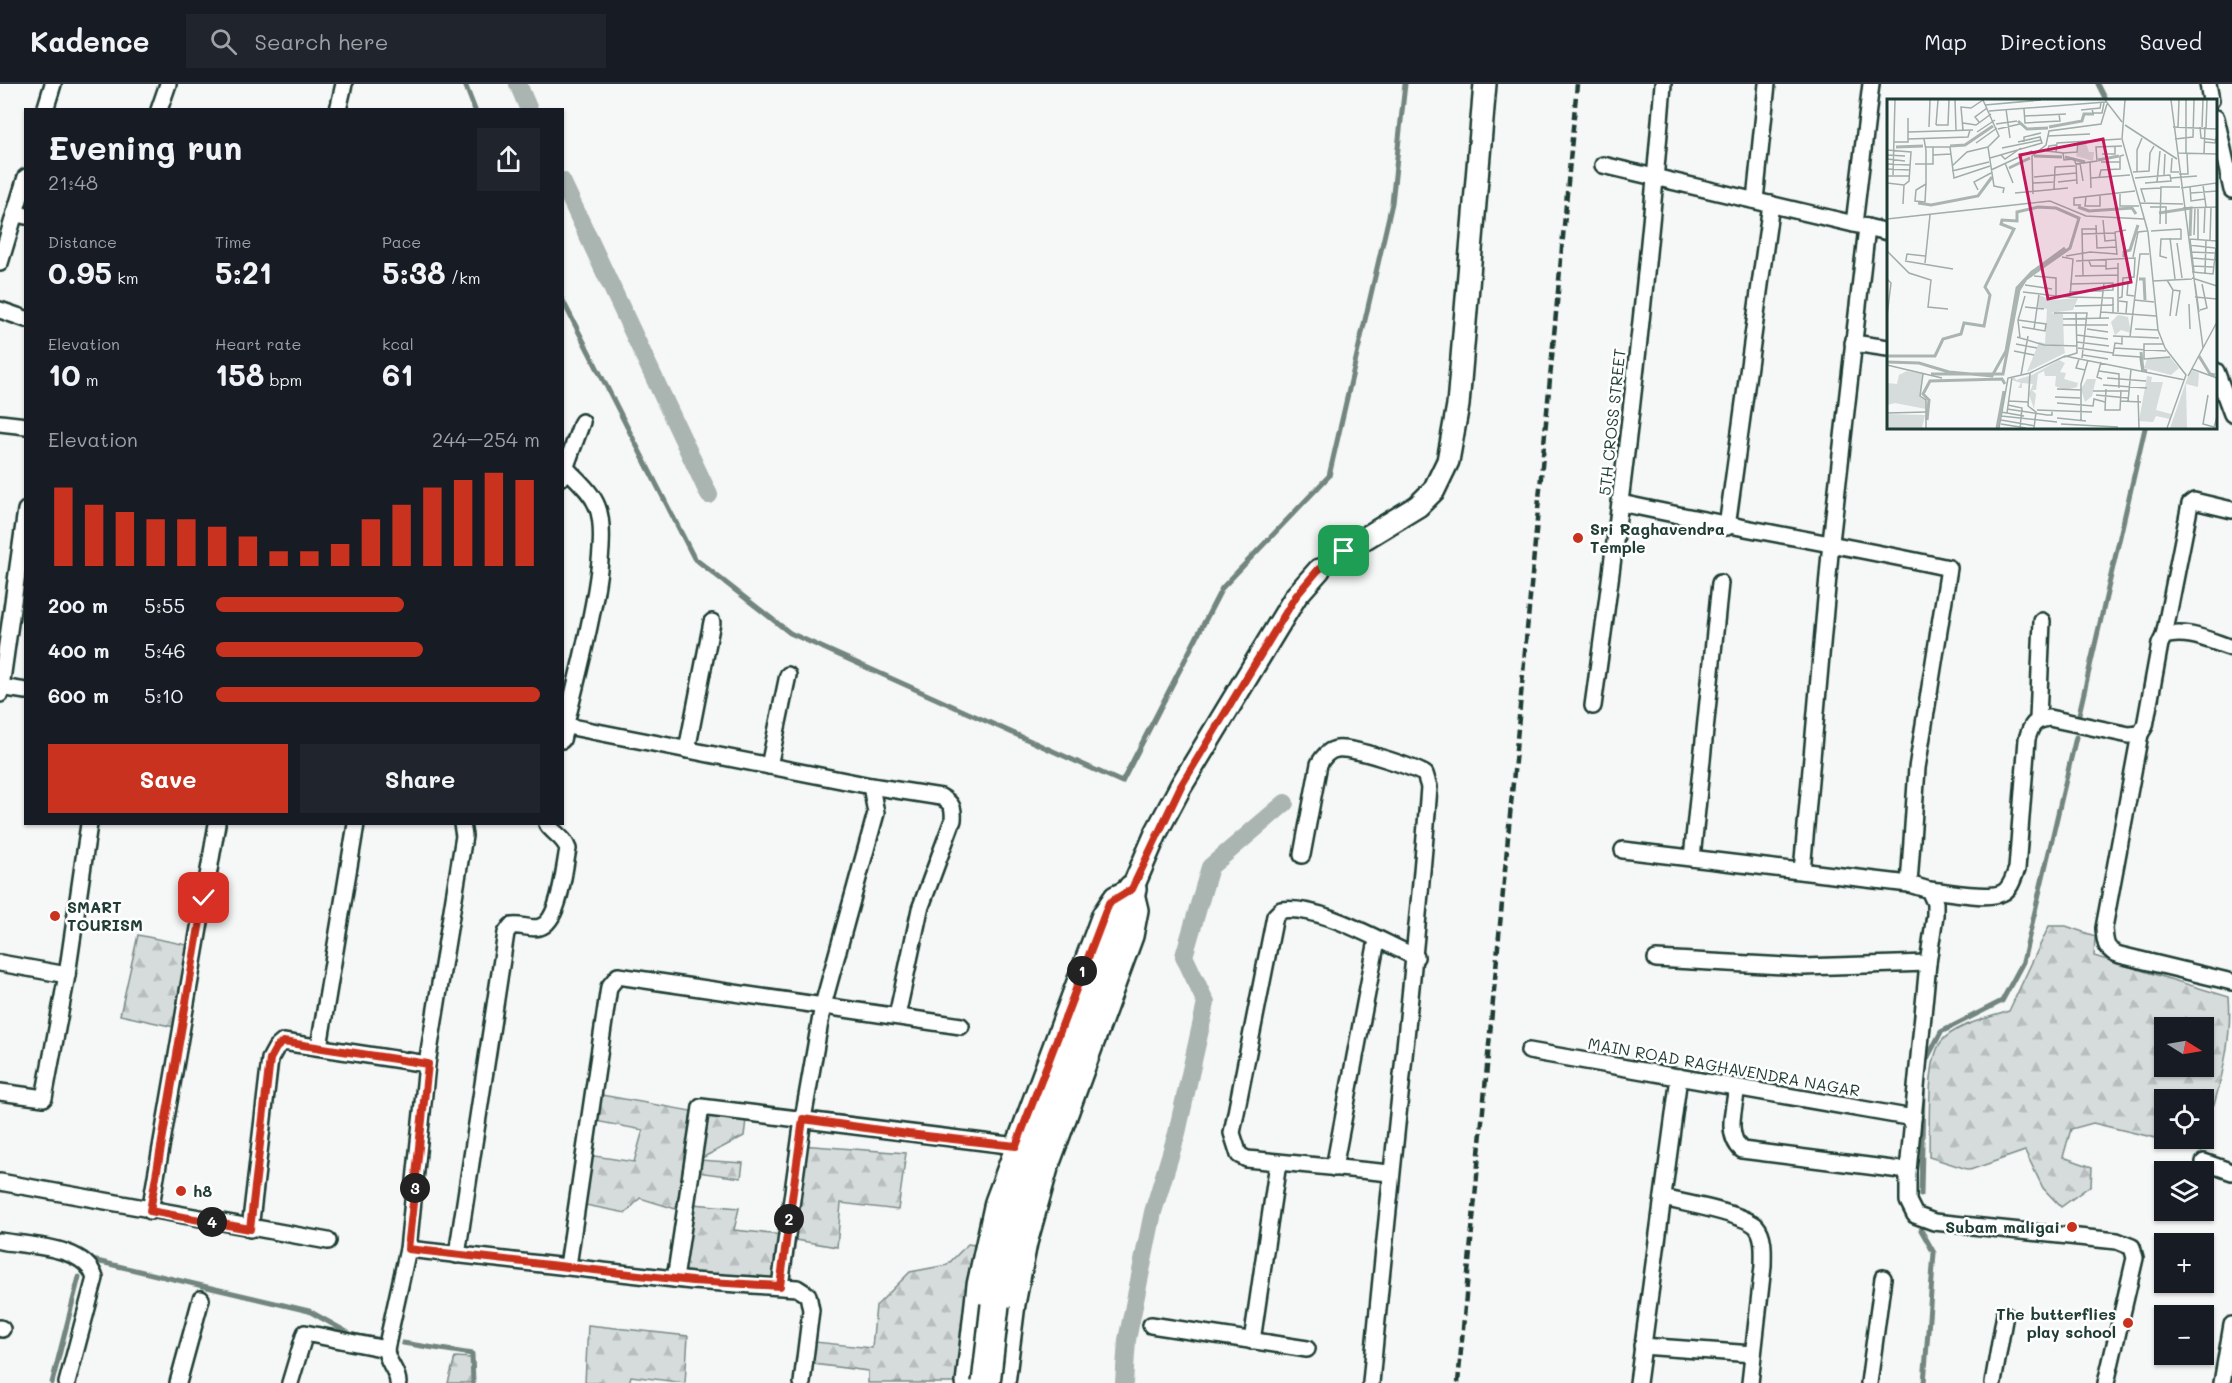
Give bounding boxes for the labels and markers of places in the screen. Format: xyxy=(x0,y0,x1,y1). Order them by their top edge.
place label: Sri Raghavendra Temple xyxy=(1590,518,1725,557)
pin xyxy=(1318,525,1369,576)
marker: Sri Raghavendra Temple xyxy=(1571,531,1585,545)
pin xyxy=(178,872,229,923)
place label: SMART TOURISM xyxy=(67,896,143,935)
marker: SMART TOURISM xyxy=(48,909,62,923)
pin: 1 xyxy=(1067,956,1097,986)
pin: 3 xyxy=(400,1173,430,1203)
place label: h8 xyxy=(193,1180,212,1201)
marker: h8 xyxy=(174,1184,188,1198)
pin: 2 xyxy=(774,1204,804,1234)
pin: 4 xyxy=(197,1207,227,1237)
place label: Subam maligai xyxy=(1945,1216,2060,1237)
marker: Subam maligai xyxy=(2065,1220,2079,1234)
place label: The butterflies play school xyxy=(1996,1303,2116,1342)
marker: The butterflies play school xyxy=(2121,1316,2135,1330)

